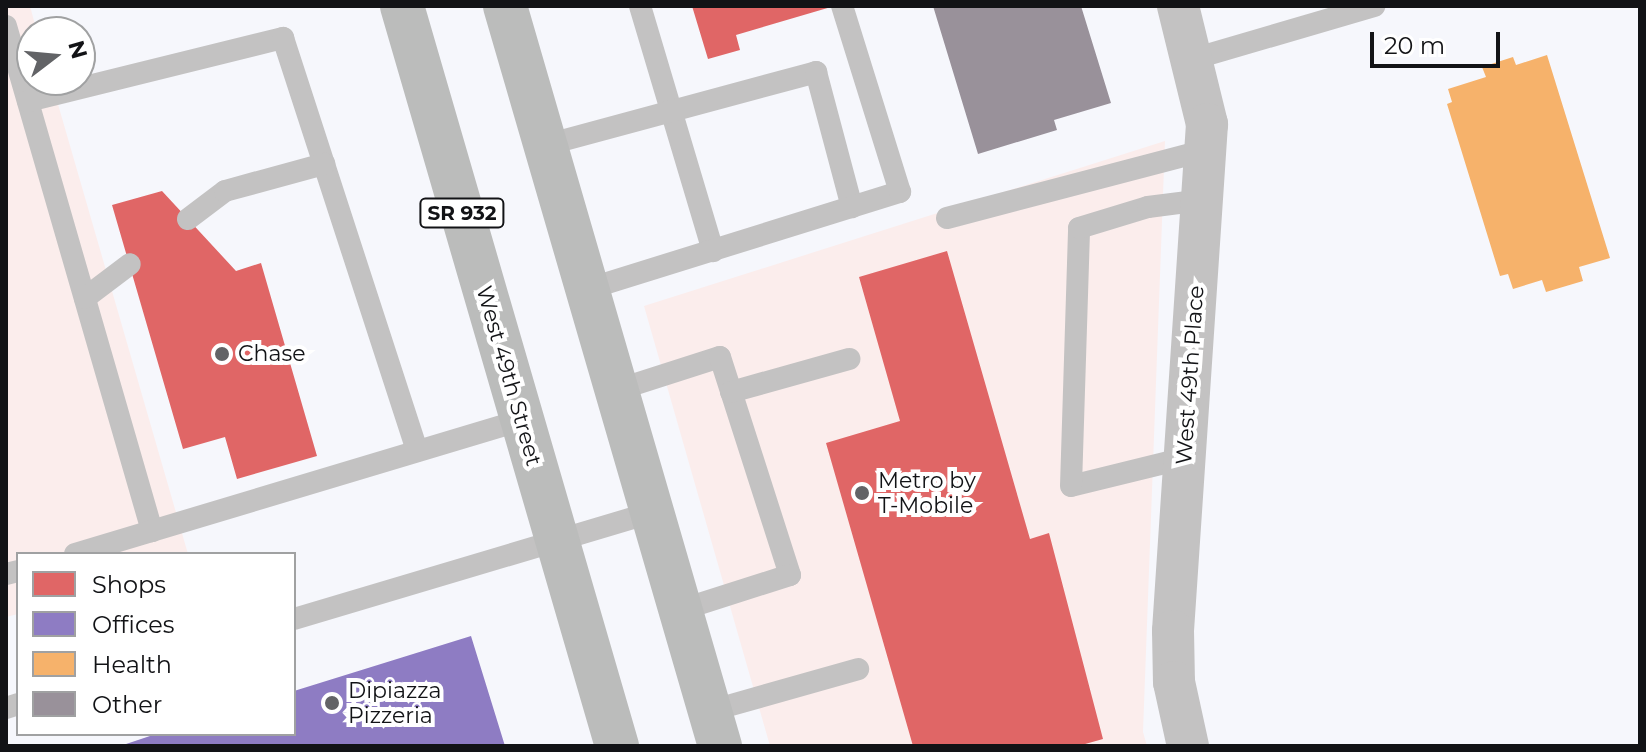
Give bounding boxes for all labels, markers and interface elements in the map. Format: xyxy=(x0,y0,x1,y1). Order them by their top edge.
north arrow xyxy=(16,16,96,96)
scale bar xyxy=(1374,16,1504,66)
text: 20 m xyxy=(1384,31,1445,60)
text: N xyxy=(62,38,93,62)
road number: SR 932 xyxy=(418,197,506,229)
street label: West 49th Street xyxy=(471,283,547,469)
street label: West 49th Place xyxy=(1171,284,1209,466)
place label: Chase xyxy=(238,341,305,367)
marker: Chase xyxy=(213,345,231,363)
place label: Metro by T-Mobile xyxy=(878,467,976,518)
marker: Metro by T-Mobile xyxy=(853,484,871,502)
legend xyxy=(16,552,296,736)
text: Shops xyxy=(92,570,166,599)
text: Offices xyxy=(92,610,174,639)
text: Health xyxy=(92,650,172,679)
place label: Dipiazza Pizzeria xyxy=(348,677,441,728)
text: Other xyxy=(92,690,162,719)
marker: Dipiazza Pizzeria xyxy=(323,694,341,712)

